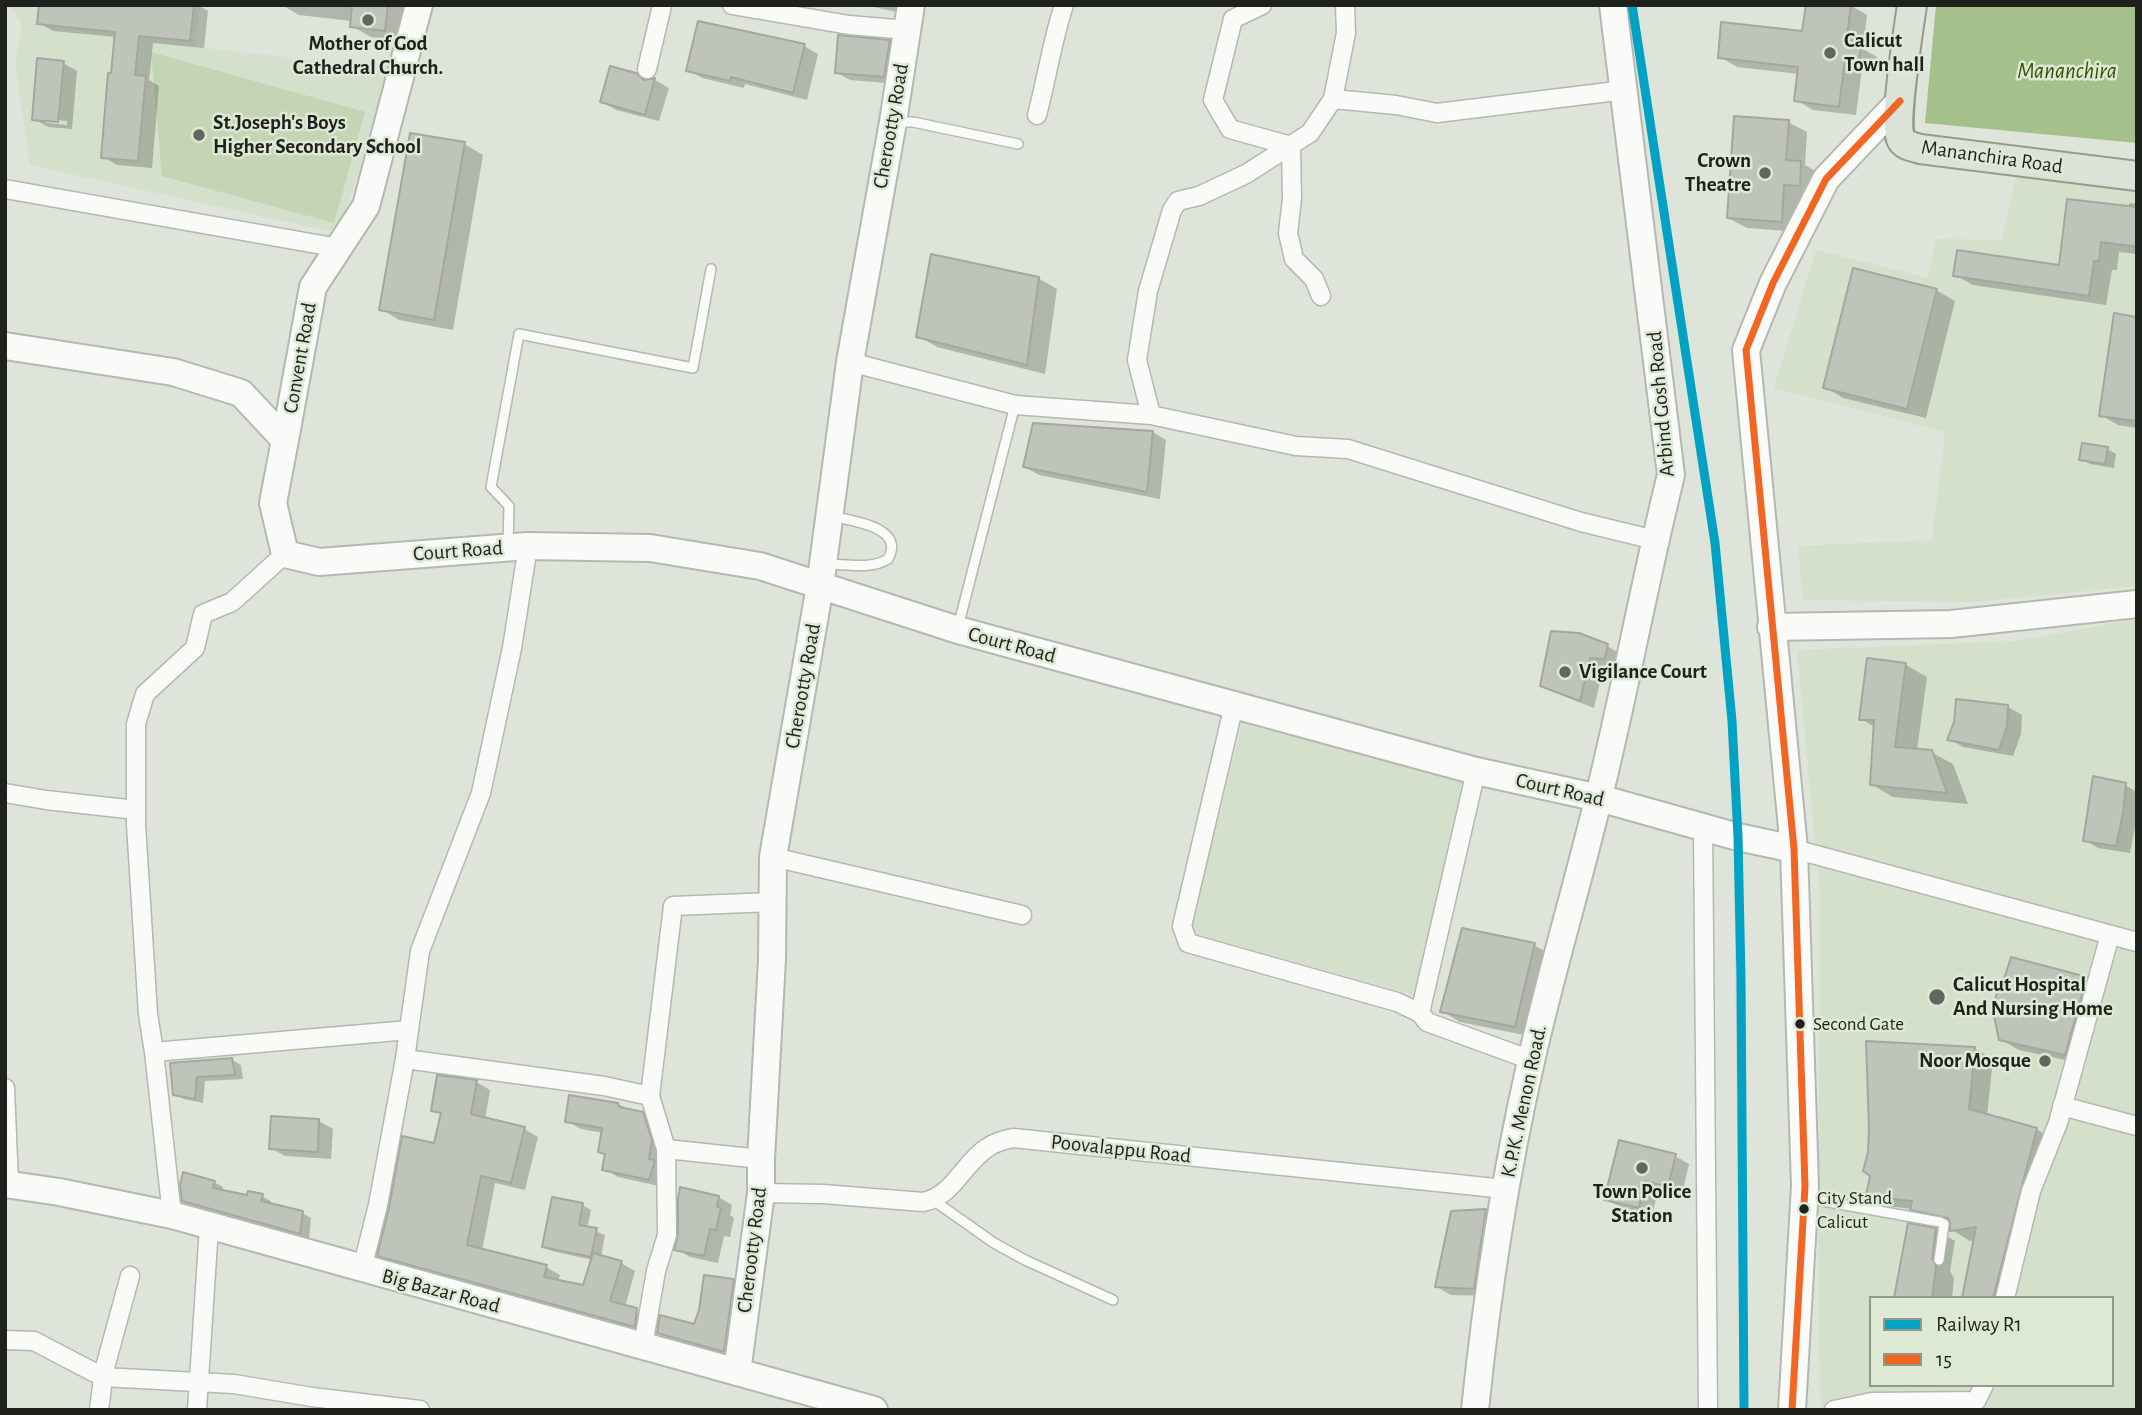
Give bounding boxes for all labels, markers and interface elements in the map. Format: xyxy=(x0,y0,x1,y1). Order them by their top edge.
marker: Mother of God Cathedral Church. xyxy=(360,12,376,28)
place label: Calicut Town hall xyxy=(1844,28,1925,78)
place label: Mother of God Cathedral Church. xyxy=(293,31,443,81)
marker: Calicut Town hall xyxy=(1822,45,1838,61)
water label: Mananchira xyxy=(2017,57,2117,85)
street label: Cherootty Road xyxy=(868,62,914,190)
place label: St.Joseph's Boys Higher Secondary School xyxy=(213,110,421,160)
marker: St.Joseph's Boys Higher Secondary School xyxy=(191,127,207,143)
street label: Mananchira Road xyxy=(1920,135,2064,179)
place label: Crown Theatre xyxy=(1685,148,1751,198)
marker: Crown Theatre xyxy=(1757,165,1773,181)
street label: Convent Road xyxy=(278,301,322,415)
street label: Arbind Gosh Road xyxy=(1642,330,1680,478)
street label: Court Road xyxy=(412,535,504,567)
street label: Court Road xyxy=(965,621,1059,669)
street label: Cherootty Road xyxy=(780,622,826,750)
place label: Vigilance Court xyxy=(1579,659,1707,685)
marker: Vigilance Court xyxy=(1557,664,1573,680)
street label: Court Road xyxy=(1513,768,1607,812)
place label: Calicut Hospital And Nursing Home xyxy=(1953,972,2113,1022)
marker: Calicut Hospital And Nursing Home xyxy=(1927,987,1947,1007)
place label: Second Gate xyxy=(1813,1013,1904,1035)
marker: Second Gate xyxy=(1793,1017,1807,1031)
street label: K.P.K. Menon Road. xyxy=(1496,1022,1552,1180)
place label: Noor Mosque xyxy=(1919,1048,2031,1074)
marker: Noor Mosque xyxy=(2037,1053,2053,1069)
street label: Poovalappu Road xyxy=(1050,1129,1192,1169)
marker: Town Police Station xyxy=(1634,1160,1650,1176)
place label: Town Police Station xyxy=(1593,1179,1691,1229)
street label: Cherootty Road xyxy=(732,1186,772,1314)
place label: City Stand Calicut xyxy=(1817,1187,1892,1231)
marker: City Stand Calicut xyxy=(1797,1202,1811,1216)
street label: Big Bazar Road xyxy=(379,1263,503,1319)
legend xyxy=(1869,1296,2114,1387)
text: Railway R1 xyxy=(1936,1314,2022,1335)
text: 15 xyxy=(1936,1349,1952,1370)

